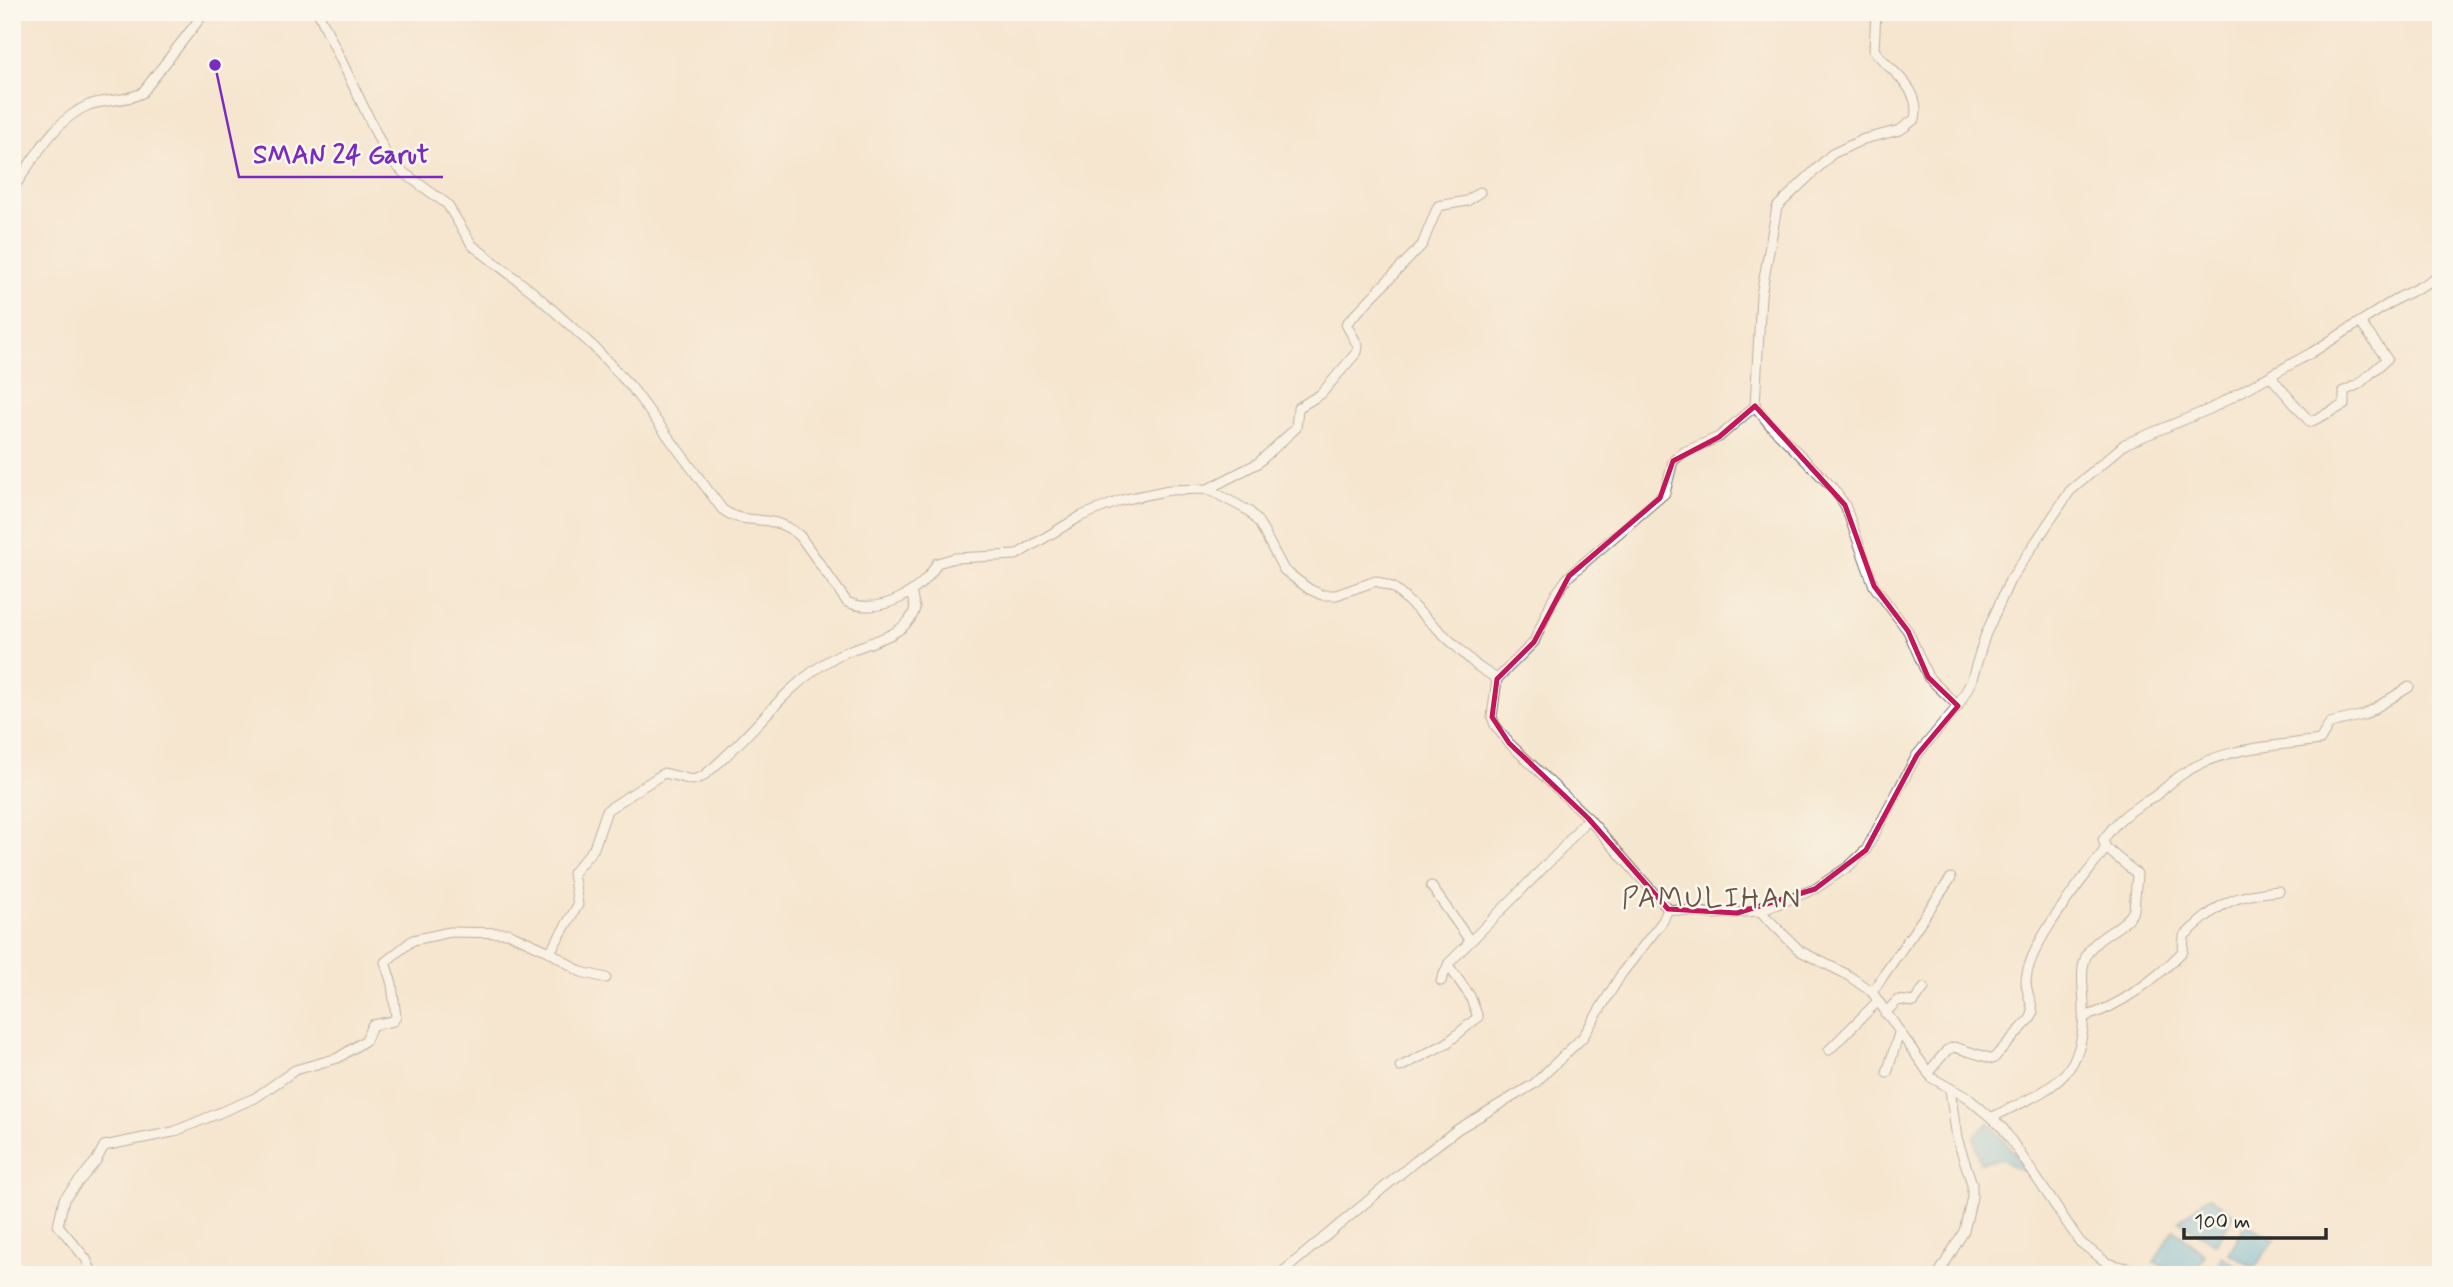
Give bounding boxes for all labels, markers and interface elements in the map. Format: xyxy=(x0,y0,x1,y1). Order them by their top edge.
callout: SMAN 24 Garut xyxy=(239,130,443,177)
text: SMAN 24 Garut xyxy=(253,139,429,173)
district label: PAMULIHAN xyxy=(1622,881,1802,918)
scale bar xyxy=(2184,1196,2325,1240)
text: 100 m xyxy=(2194,1208,2250,1236)

